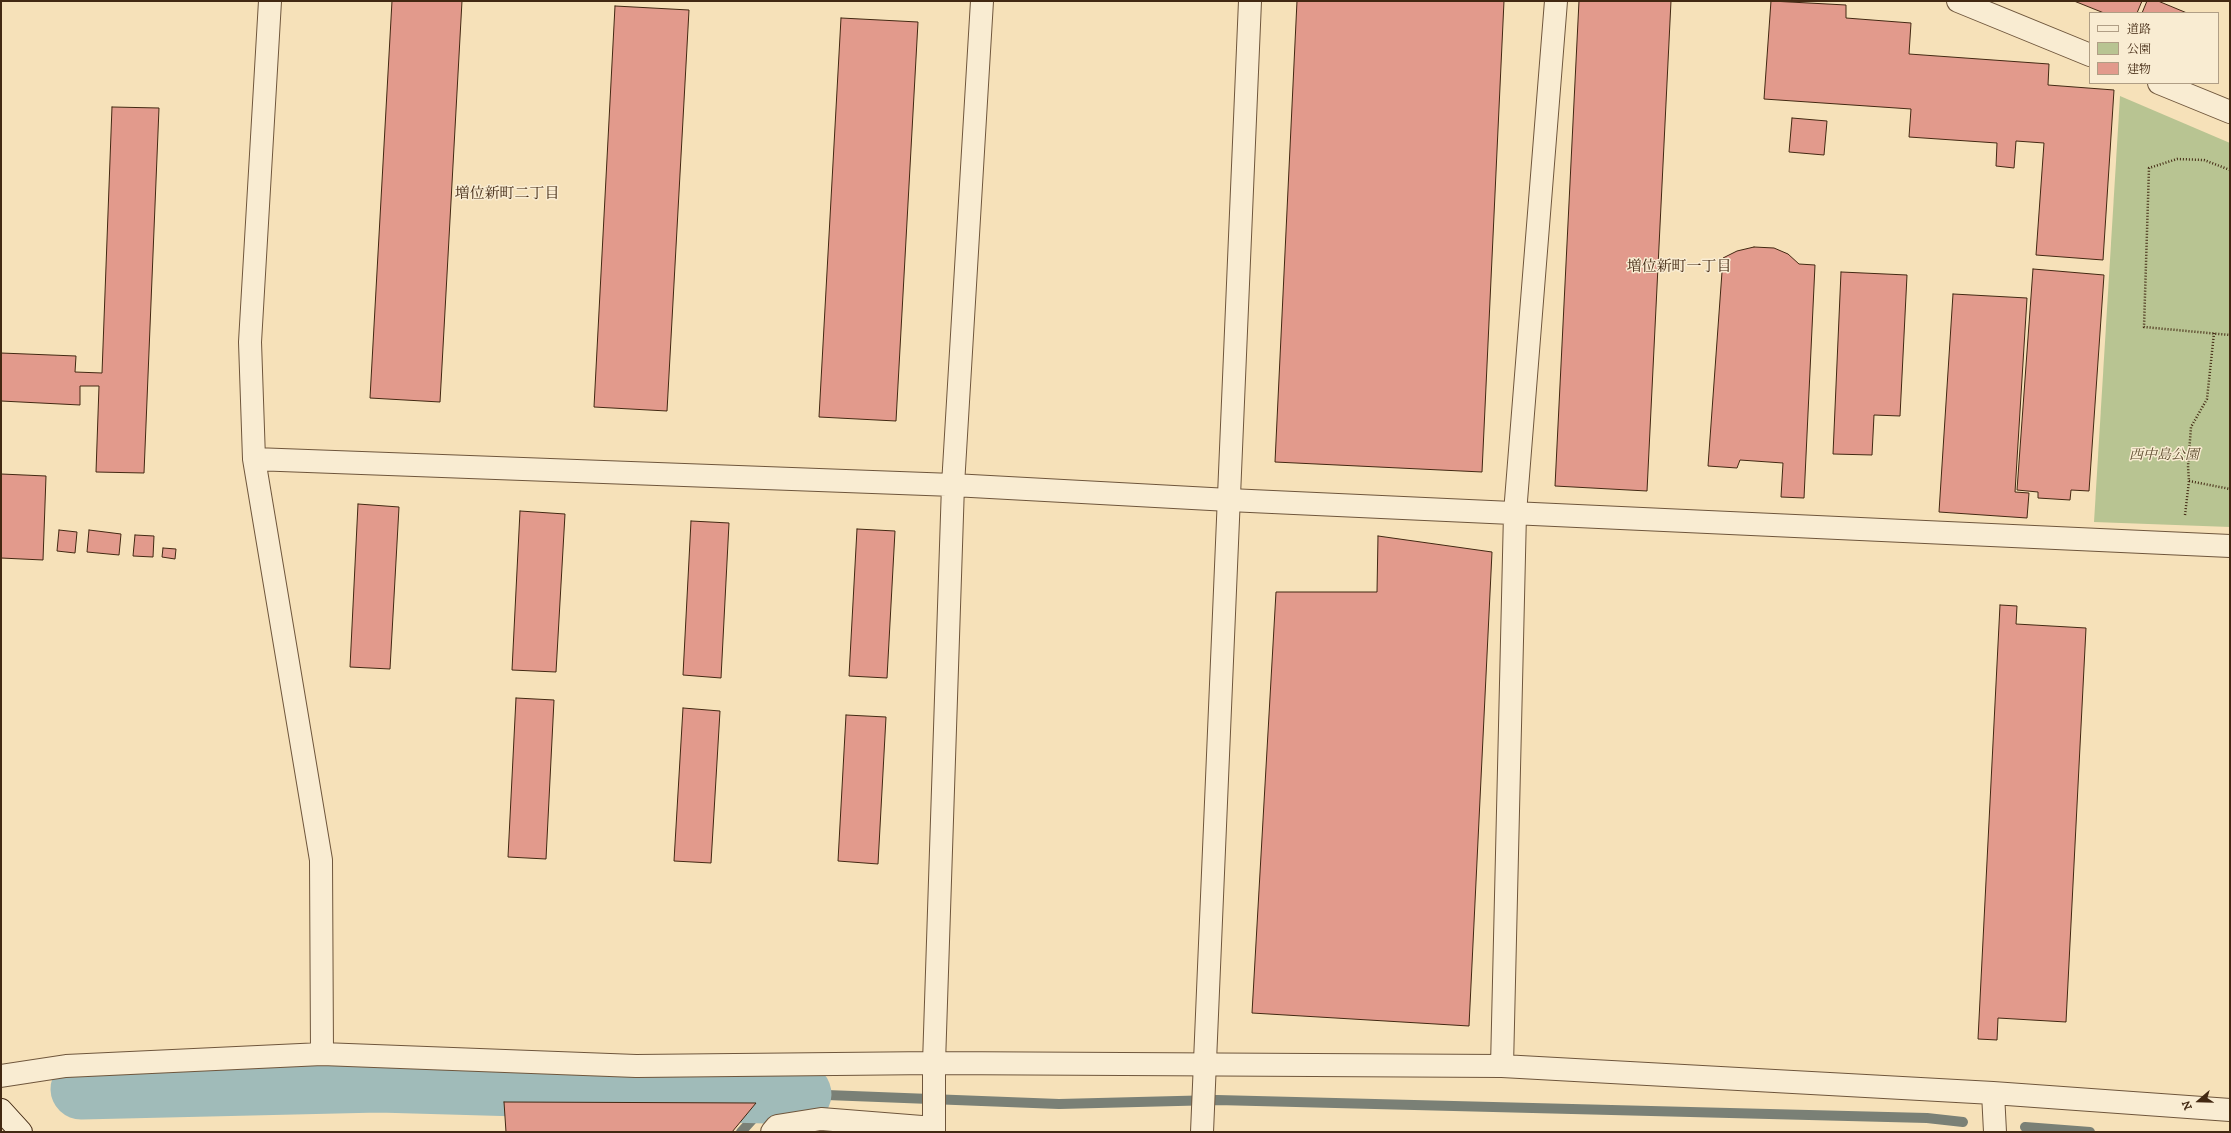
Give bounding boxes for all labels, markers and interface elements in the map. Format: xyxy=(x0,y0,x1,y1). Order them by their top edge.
legend xyxy=(2089,12,2219,84)
text: 道路 xyxy=(2127,22,2151,37)
text: 公園 xyxy=(2127,42,2151,57)
text: 建物 xyxy=(2127,62,2151,77)
district label: 増位新町二丁目 xyxy=(455,186,559,204)
district label: 増位新町一丁目 xyxy=(1627,259,1731,277)
park label: 西中島公園 xyxy=(2129,448,2199,464)
north arrow xyxy=(2179,1081,2219,1121)
text: N xyxy=(2180,1098,2196,1112)

